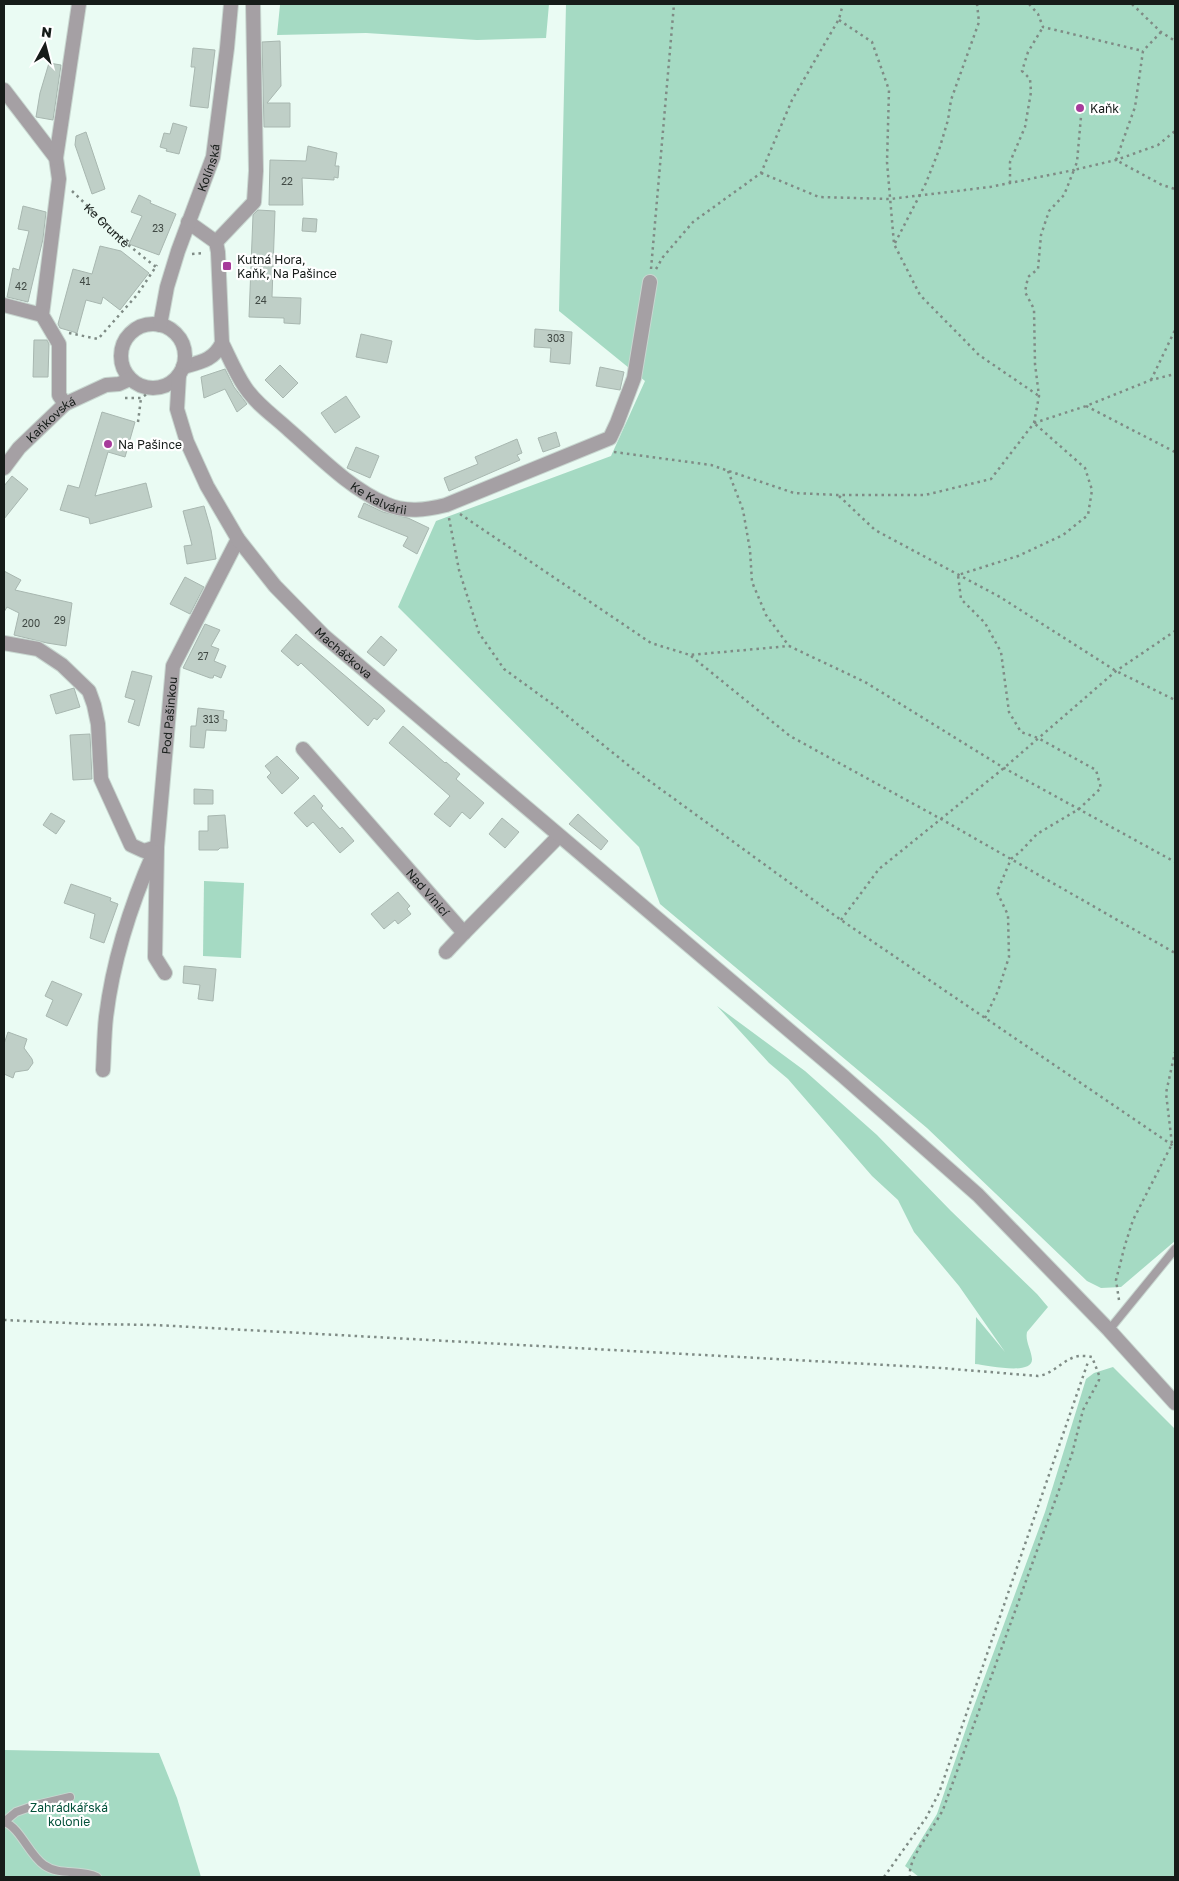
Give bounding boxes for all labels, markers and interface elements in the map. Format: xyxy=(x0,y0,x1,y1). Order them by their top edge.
north arrow xyxy=(20,20,70,70)
text: N xyxy=(40,23,53,41)
place label: Kaňk xyxy=(1090,101,1119,116)
marker: Kaňk xyxy=(1074,102,1086,114)
street label: Kolínská xyxy=(193,143,222,194)
house number: 22 xyxy=(281,175,293,187)
street label: Ke Gruntě xyxy=(81,200,133,250)
house number: 23 xyxy=(152,222,164,234)
place label: Kutná Hora, Kaňk, Na Pašince xyxy=(237,252,337,281)
marker: Kutná Hora, Kaňk, Na Pašince xyxy=(221,260,233,272)
house number: 41 xyxy=(80,275,91,287)
house number: 42 xyxy=(15,280,27,292)
house number: 24 xyxy=(255,294,267,306)
house number: 303 xyxy=(547,332,565,344)
street label: Kaňkovská xyxy=(22,393,78,445)
place label: Na Pašince xyxy=(118,437,182,452)
marker: Na Pašince xyxy=(102,438,114,450)
street label: Ke Kalvárii xyxy=(348,478,408,517)
house number: 29 xyxy=(54,614,66,626)
house number: 200 xyxy=(22,617,40,629)
street label: Macháčkova xyxy=(312,624,376,681)
house number: 27 xyxy=(197,650,209,662)
street label: Pod Pašinkou xyxy=(158,676,180,755)
house number: 313 xyxy=(203,713,219,725)
street label: Nad Vinicí xyxy=(403,865,453,919)
park label: Zahrádkářská kolonie xyxy=(30,1800,108,1829)

